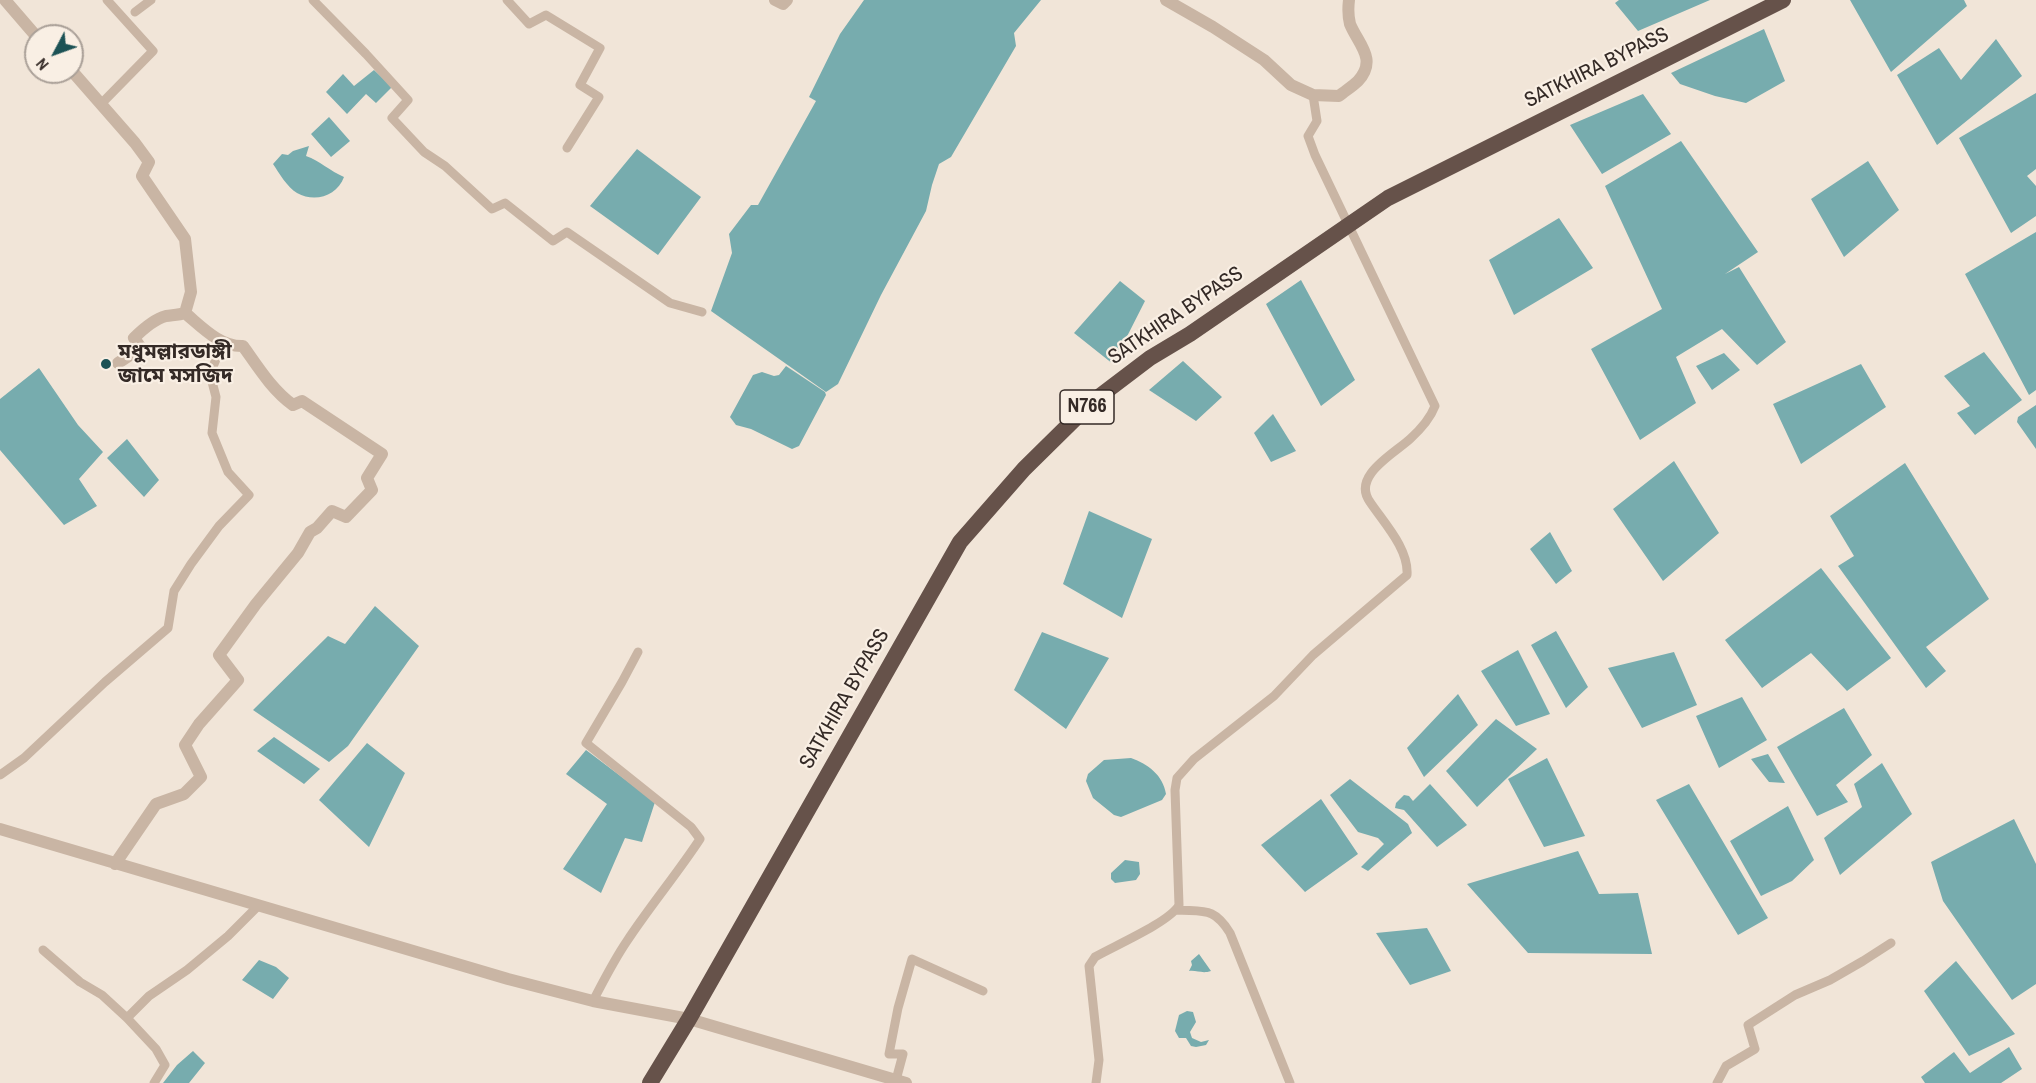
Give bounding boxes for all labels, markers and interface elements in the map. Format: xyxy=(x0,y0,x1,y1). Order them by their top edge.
street label: SATKHIRA BYPASS xyxy=(1521,22,1673,114)
north arrow xyxy=(24,24,84,84)
text: N xyxy=(31,54,53,75)
street label: SATKHIRA BYPASS xyxy=(1104,262,1248,370)
place label: মধুমল্লারডাঙ্গী জামে মসজিদ xyxy=(118,339,233,389)
marker: মধুমল্লারডাঙ্গী জামে মসজিদ xyxy=(99,357,113,371)
road number: N766 xyxy=(1060,390,1114,424)
street label: SATKHIRA BYPASS xyxy=(795,625,895,773)

